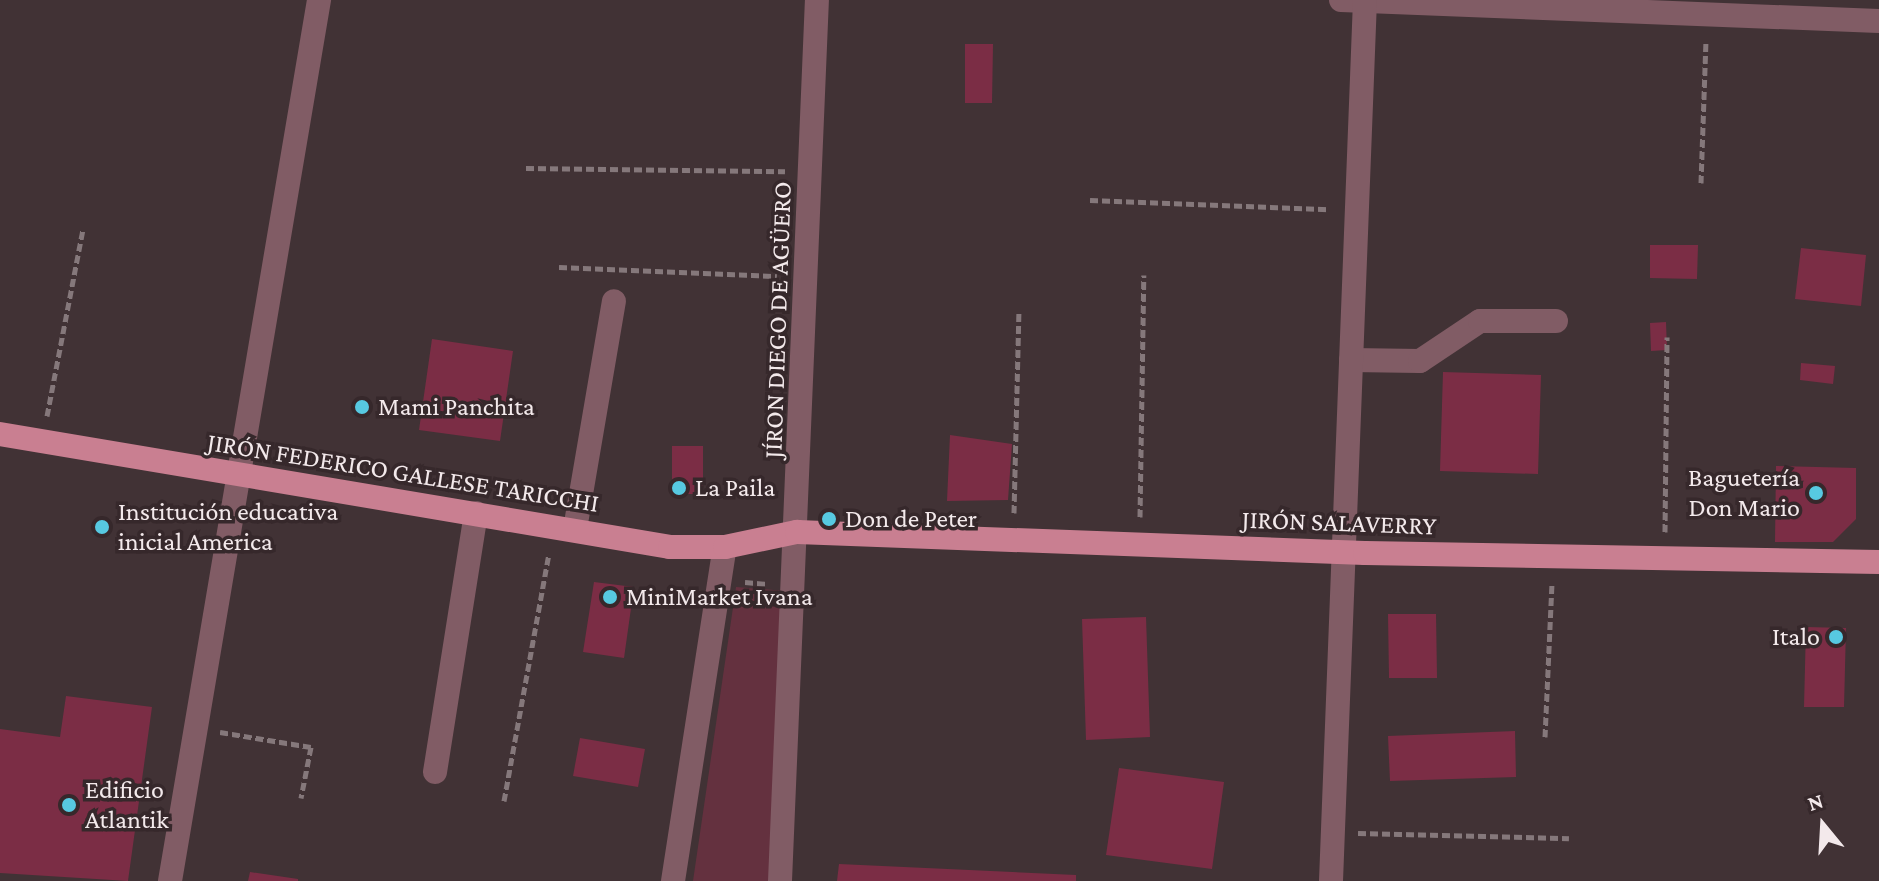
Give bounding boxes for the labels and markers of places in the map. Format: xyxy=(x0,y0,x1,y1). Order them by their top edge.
place label: Mami Panchita xyxy=(378,391,535,423)
marker: Mami Panchita xyxy=(353,398,371,416)
place label: Baguetería Don Mario xyxy=(1688,462,1800,524)
place label: La Paila xyxy=(695,472,775,504)
marker: La Paila xyxy=(670,479,688,497)
marker: Baguetería Don Mario xyxy=(1807,484,1825,502)
place label: Institución educativa inicial America xyxy=(118,496,338,558)
place label: Don de Peter xyxy=(845,503,977,535)
marker: Don de Peter xyxy=(820,510,838,528)
marker: Institución educativa inicial America xyxy=(93,518,111,536)
place label: MiniMarket Ivana xyxy=(626,581,813,613)
marker: MiniMarket Ivana xyxy=(601,588,619,606)
place label: Italo xyxy=(1772,621,1820,653)
marker: Italo xyxy=(1827,628,1845,646)
place label: Edificio Atlantik xyxy=(85,774,169,836)
marker: Edificio Atlantik xyxy=(60,796,78,814)

